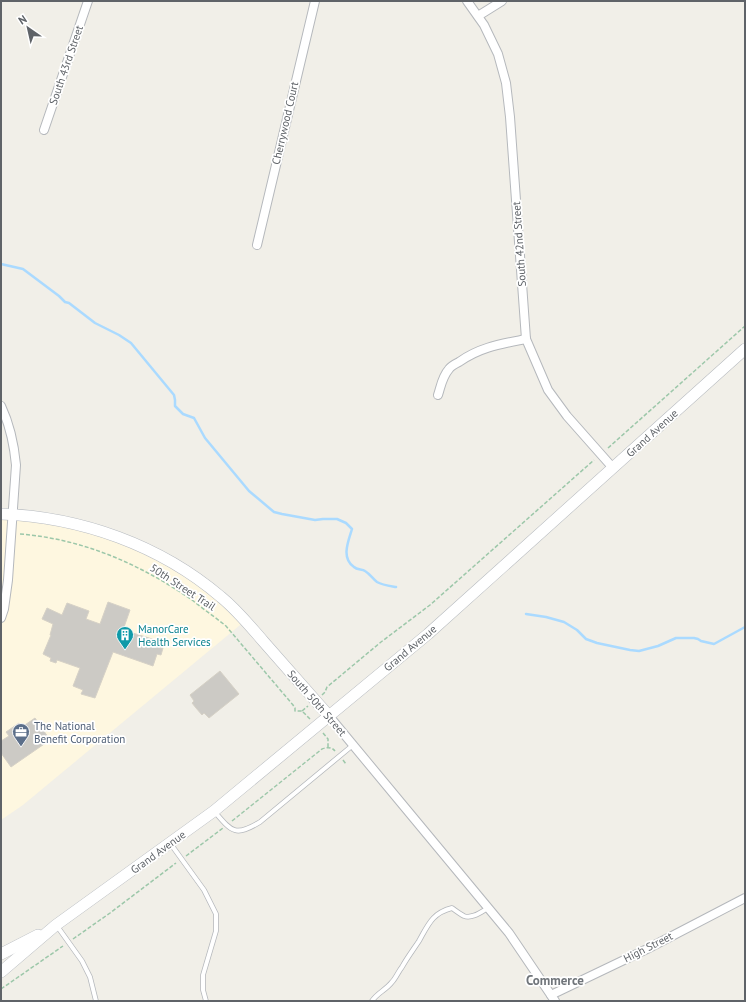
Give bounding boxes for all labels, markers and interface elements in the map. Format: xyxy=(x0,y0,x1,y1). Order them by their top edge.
north arrow xyxy=(8,8,48,48)
text: N xyxy=(15,12,29,28)
street label: South 43rd Street xyxy=(46,23,86,107)
street label: Cherrywood Court xyxy=(269,80,301,166)
street label: South 42nd Street xyxy=(509,201,529,287)
street label: Grand Avenue xyxy=(623,406,681,460)
street label: 50th Street Trail xyxy=(147,561,219,614)
place label: ManorCare Health Services xyxy=(138,622,211,649)
street label: Grand Avenue xyxy=(381,622,440,674)
building icon: ManorCare Health Services xyxy=(115,625,135,650)
street label: South 50th Street xyxy=(284,667,350,739)
place label: The National Benefit Corporation xyxy=(34,719,125,746)
office icon: The National Benefit Corporation xyxy=(11,722,31,747)
street label: Grand Avenue xyxy=(128,827,189,877)
street label: High Street xyxy=(621,929,675,965)
district label: Commerce xyxy=(526,972,584,989)

